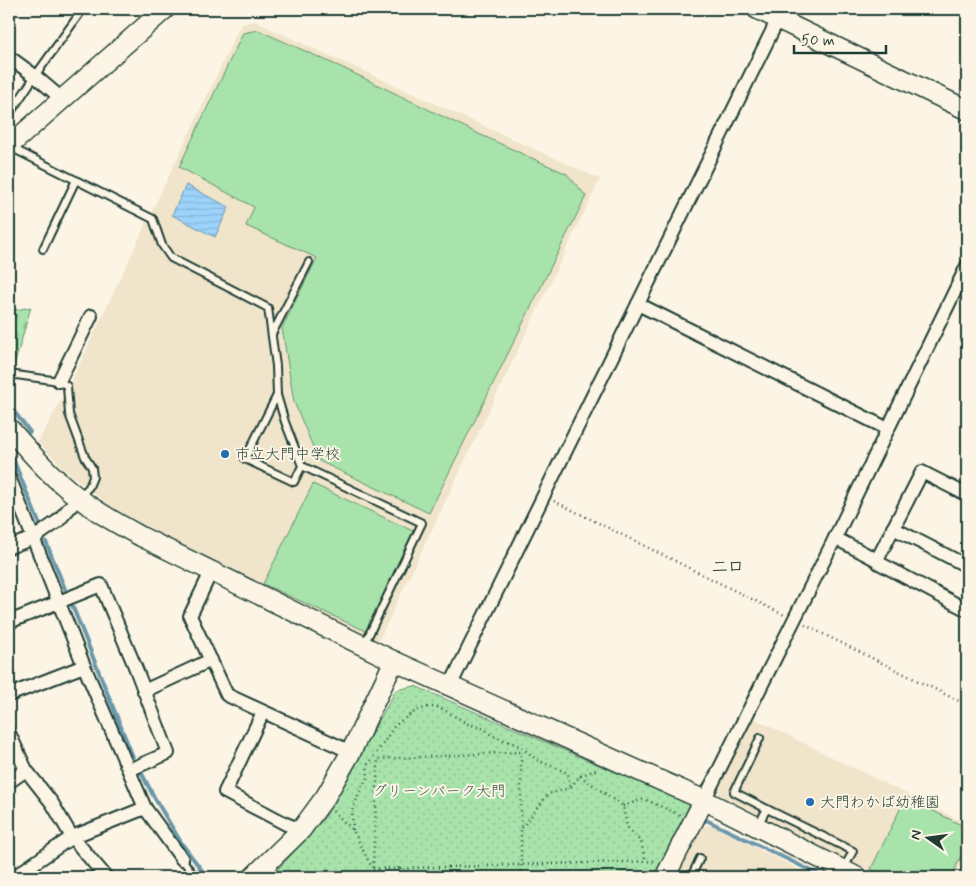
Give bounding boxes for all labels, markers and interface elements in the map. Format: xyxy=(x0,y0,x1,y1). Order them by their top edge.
scale bar xyxy=(794,22,886,54)
text: 50 m xyxy=(801,31,835,51)
place label: 市立大門中学校 xyxy=(235,445,340,465)
marker: 市立大門中学校 xyxy=(219,448,231,460)
district label: 二口 xyxy=(712,557,744,578)
park label: グリーンパーク大門 xyxy=(372,782,506,802)
place label: 大門わかば幼稚園 xyxy=(820,793,940,813)
marker: 大門わかば幼稚園 xyxy=(804,796,816,808)
north arrow xyxy=(904,814,954,864)
text: N xyxy=(906,828,926,842)

